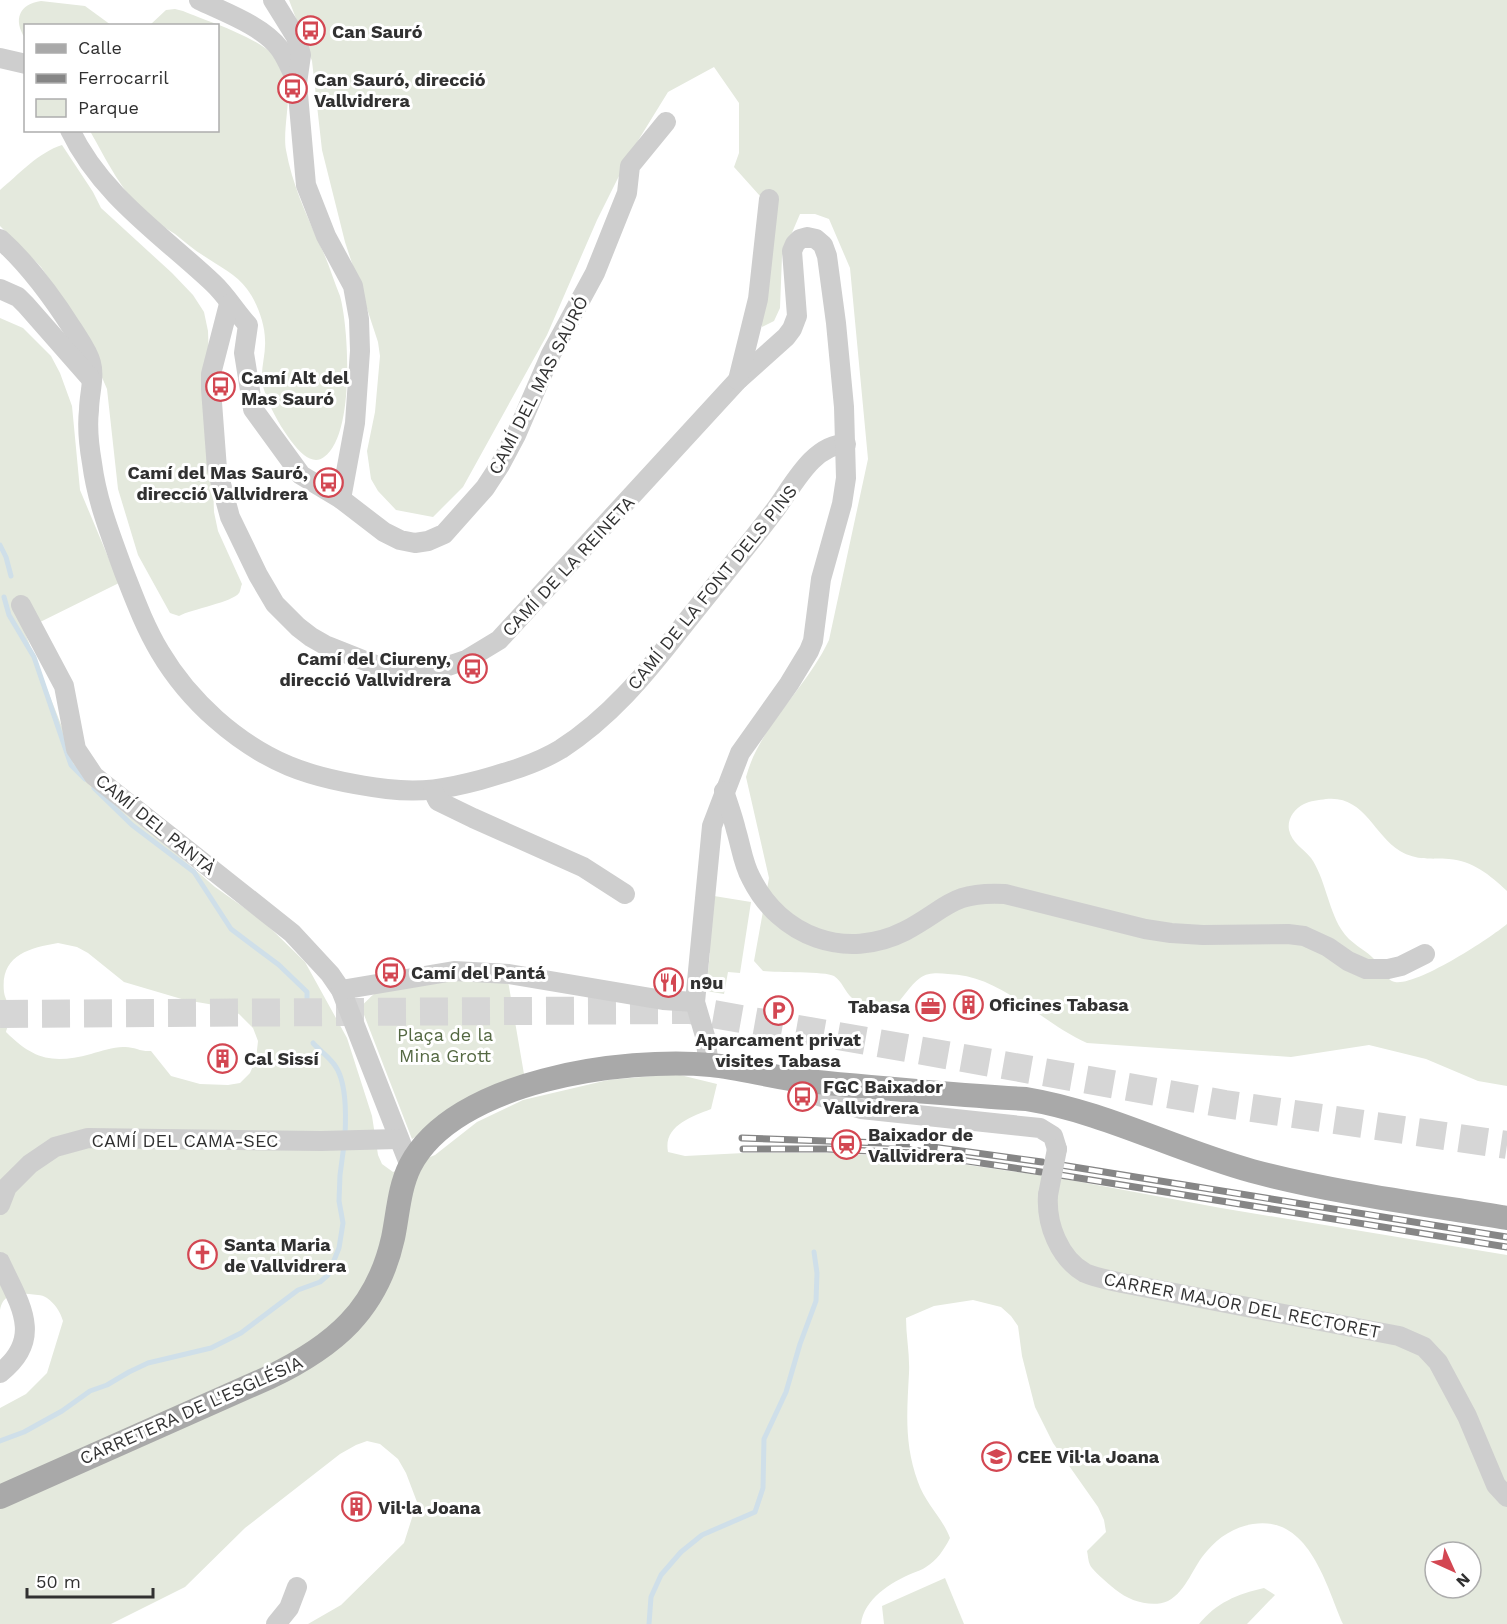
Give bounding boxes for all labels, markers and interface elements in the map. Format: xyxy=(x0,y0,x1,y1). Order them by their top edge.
bus stop icon: Can Sauró xyxy=(295,15,327,47)
place label: Can Sauró xyxy=(332,21,423,42)
legend xyxy=(24,24,219,132)
text: Calle xyxy=(78,37,122,58)
text: Ferrocarril xyxy=(78,67,169,88)
place label: Can Sauró, direcció Vallvidrera xyxy=(314,69,486,111)
bus stop icon: Can Sauró, direcció Vallvidrera xyxy=(277,73,309,105)
text: Parque xyxy=(78,97,139,118)
street label: CAMÍ DEL MAS SAURÓ xyxy=(484,292,592,478)
place label: Camí Alt del Mas Sauró xyxy=(241,367,349,409)
bus stop icon: Camí Alt del Mas Sauró xyxy=(204,371,236,403)
place label: Camí del Mas Sauró, direcció Vallvidrera xyxy=(128,462,309,504)
bus stop icon: Camí del Mas Sauró, direcció Vallvidrera xyxy=(313,466,345,498)
street label: CAMÍ DE LA FONT DELS PINS xyxy=(623,480,801,694)
street label: CAMÍ DE LA REINETA xyxy=(497,491,639,641)
place label: Camí del Ciureny, direcció Vallvidrera xyxy=(280,648,452,690)
bus stop icon: Camí del Ciureny, direcció Vallvidrera xyxy=(456,652,488,684)
street label: CAMÍ DEL PANTÀ xyxy=(92,769,220,879)
bus stop icon: Camí del Pantá xyxy=(374,956,406,988)
place label: Camí del Pantá xyxy=(411,962,546,983)
restaurant icon: n9u xyxy=(653,966,685,998)
place label: n9u xyxy=(690,972,723,993)
building icon: Oficines Tabasa xyxy=(952,988,984,1020)
office icon: Tabasa xyxy=(915,990,947,1022)
parking icon: Aparcament privat visites Tabasa xyxy=(762,994,794,1026)
place label: Oficines Tabasa xyxy=(989,994,1129,1015)
place label: Tabasa xyxy=(848,996,911,1017)
park label: Plaça de la Mina Grott xyxy=(397,1024,493,1066)
place label: Aparcament privat visites Tabasa xyxy=(695,1029,861,1071)
building icon: Cal Sissí xyxy=(207,1042,239,1074)
place label: Cal Sissí xyxy=(244,1048,319,1069)
place label: FGC Baixador Vallvidrera xyxy=(823,1076,943,1118)
bus stop icon: FGC Baixador Vallvidrera xyxy=(786,1080,818,1112)
place label: Baixador de Vallvidrera xyxy=(868,1124,973,1166)
station icon: Baixador de Vallvidrera xyxy=(831,1128,863,1160)
street label: CAMÍ DEL CAMA-SEC xyxy=(92,1130,278,1151)
place label: Santa Maria de Vallvidrera xyxy=(224,1234,347,1276)
church icon: Santa Maria de Vallvidrera xyxy=(187,1238,219,1270)
street label: CARRER MAJOR DEL RECTORET xyxy=(1102,1268,1382,1342)
street label: CARRETERA DE L'ESGLÉSIA xyxy=(76,1351,306,1469)
school or university icon: CEE Vil·la Joana xyxy=(980,1440,1012,1472)
place label: CEE Vil·la Joana xyxy=(1017,1446,1160,1467)
building icon: Vil·la Joana xyxy=(341,1491,373,1523)
place label: Vil·la Joana xyxy=(378,1497,481,1518)
north arrow xyxy=(1423,1540,1483,1600)
scale bar xyxy=(27,1561,153,1599)
text: N xyxy=(1452,1569,1474,1591)
text: 50 m xyxy=(36,1571,81,1592)

